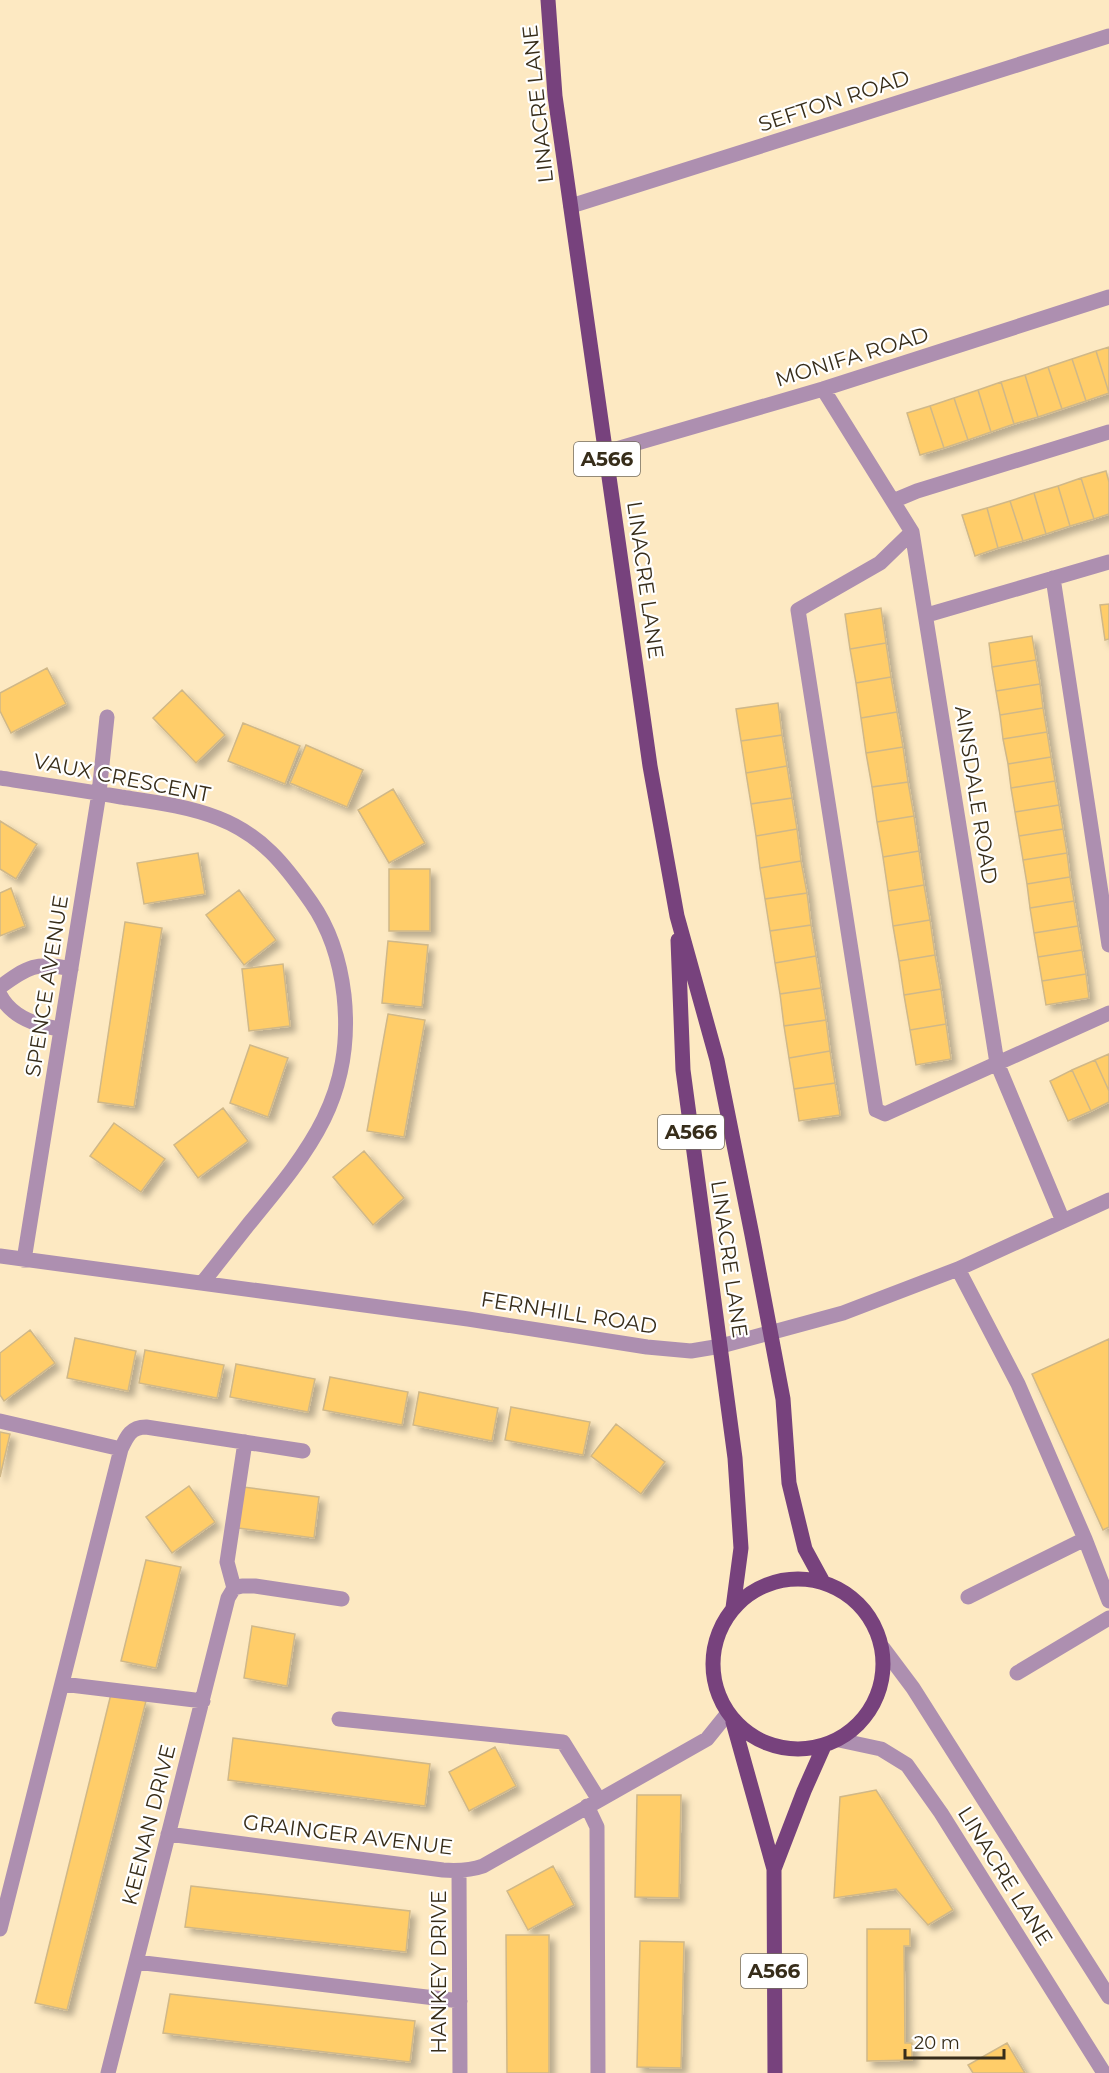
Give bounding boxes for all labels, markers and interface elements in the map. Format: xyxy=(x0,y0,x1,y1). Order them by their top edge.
street label: LINACRE LANE xyxy=(517,24,558,184)
street label: SEFTON ROAD xyxy=(755,64,913,137)
street label: MONIFA ROAD xyxy=(772,321,932,392)
road number: A566 xyxy=(574,442,640,476)
street label: LINACRE LANE xyxy=(622,500,669,660)
street label: AINSDALE ROAD xyxy=(950,704,1003,886)
street label: VAUX CRESCENT xyxy=(32,748,213,807)
street label: SPENCE AVENUE xyxy=(20,893,73,1079)
road number: A566 xyxy=(658,1115,724,1149)
street label: LINACRE LANE xyxy=(706,1179,753,1339)
street label: FERNHILL ROAD xyxy=(479,1286,659,1339)
street label: KEENAN DRIVE xyxy=(116,1742,181,1908)
street label: LINACRE LANE xyxy=(953,1802,1058,1950)
street label: GRAINGER AVENUE xyxy=(242,1809,454,1860)
street label: HANKEY DRIVE xyxy=(426,1890,451,2054)
road number: A566 xyxy=(741,1954,807,1988)
scale bar xyxy=(905,2022,1004,2060)
text: 20 m xyxy=(914,2032,960,2054)

